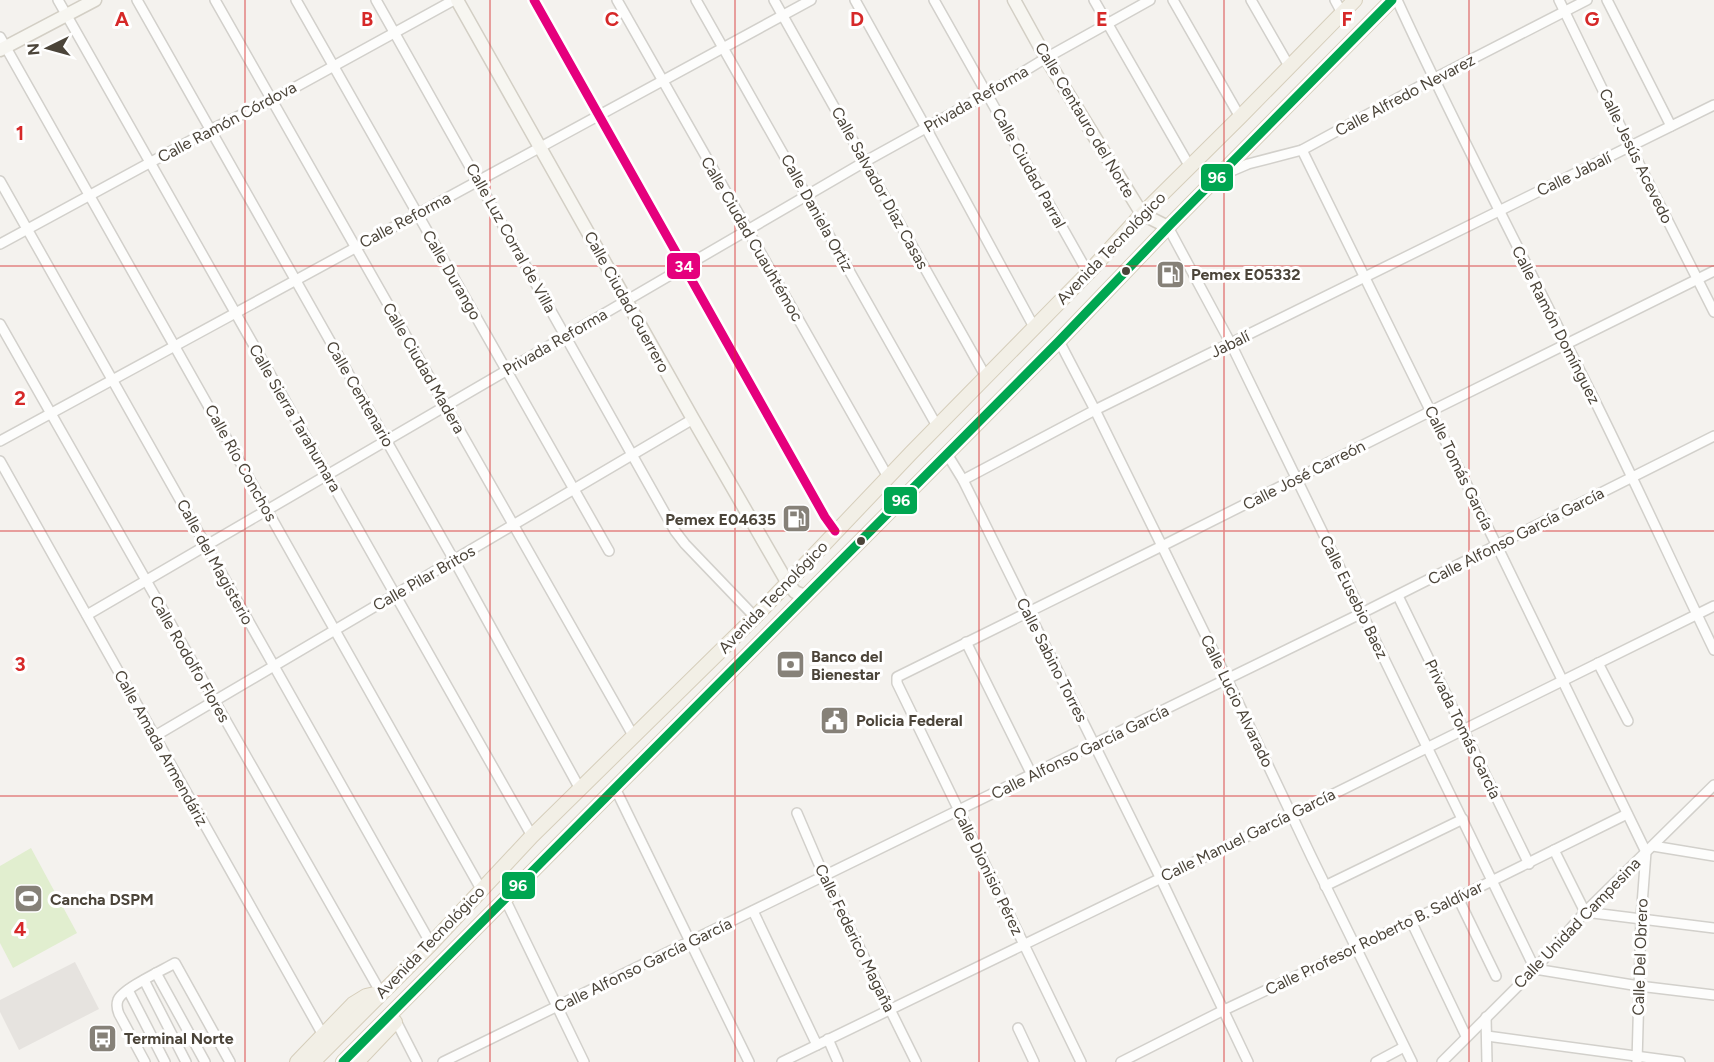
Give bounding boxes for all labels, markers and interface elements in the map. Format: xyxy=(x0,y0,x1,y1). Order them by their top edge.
text: A xyxy=(115,7,130,31)
text: B xyxy=(361,7,373,31)
text: C xyxy=(605,7,619,31)
text: D xyxy=(850,7,864,31)
text: E xyxy=(1096,7,1108,31)
text: F xyxy=(1341,7,1353,31)
text: G xyxy=(1585,7,1600,31)
north arrow xyxy=(18,18,78,78)
street label: Calle Centauro del Norte xyxy=(1031,39,1139,201)
text: N xyxy=(24,42,44,56)
street label: Calle Alfredo Nevarez xyxy=(1332,50,1478,140)
street label: Privada Reforma xyxy=(921,61,1031,137)
street label: Calle Ramón Córdova xyxy=(154,77,300,167)
street label: Calle Jesús Acevedo xyxy=(1595,85,1677,227)
street label: Calle Salvador Díaz Casas xyxy=(827,103,933,273)
street label: Calle Ciudad Parral xyxy=(988,105,1070,231)
text: 1 xyxy=(16,121,24,145)
street label: Calle Jabalí xyxy=(1534,147,1616,200)
street label: Calle Daniela Ortiz xyxy=(777,151,857,275)
street label: Calle Ciudad Cuauhtémoc xyxy=(697,153,807,325)
street label: Calle Luz Corral de Villa xyxy=(462,160,560,316)
line badge: 96 xyxy=(1200,163,1234,192)
text: 96 xyxy=(1208,168,1226,187)
street label: Calle Reforma xyxy=(356,188,454,252)
street label: Avenida Tecnológico xyxy=(1052,188,1170,308)
street label: Calle Durango xyxy=(419,227,485,323)
street label: Calle Ciudad Guerrero xyxy=(580,228,674,376)
street label: Calle Ramón Domínguez xyxy=(1508,243,1604,407)
line badge: 34 xyxy=(666,252,701,280)
text: 34 xyxy=(674,257,694,276)
fuel station icon: Pemex E05332 xyxy=(1154,258,1186,290)
unlabelled marker xyxy=(1120,265,1132,277)
place label: Pemex E05332 xyxy=(1191,265,1300,284)
street label: Calle Ciudad Madera xyxy=(379,299,469,437)
street label: Privada Reforma xyxy=(500,304,610,380)
street label: Jabalí xyxy=(1207,326,1254,362)
street label: Calle Centenario xyxy=(322,338,398,450)
street label: Calle Sierra Tarahumara xyxy=(245,341,345,495)
text: 2 xyxy=(14,386,26,410)
street label: Calle Río Conchos xyxy=(201,401,281,525)
street label: Calle Tomás García xyxy=(1421,403,1497,533)
street label: Calle José Carreón xyxy=(1240,436,1368,514)
street label: Calle Alfonso García García xyxy=(1425,483,1607,589)
line badge: 96 xyxy=(883,486,918,515)
text: 96 xyxy=(892,491,910,510)
street label: Calle del Magisterio xyxy=(173,496,257,628)
fuel station icon: Pemex E04635 xyxy=(781,503,813,535)
place label: Pemex E04635 xyxy=(665,510,776,529)
street label: Calle Eusebio Baez xyxy=(1316,532,1392,662)
unlabelled marker xyxy=(855,535,867,547)
street label: Avenida Tecnológico xyxy=(714,537,832,657)
street label: Calle Pilar Britos xyxy=(369,541,479,615)
street label: Calle Rodolfo Flores xyxy=(146,592,234,726)
street label: Calle Sabino Torres xyxy=(1012,595,1092,725)
street label: Calle Lucio Alvarado xyxy=(1197,632,1277,770)
place label: Banco del Bienestar xyxy=(811,647,883,684)
bank icon: Banco del Bienestar xyxy=(774,649,806,681)
text: 3 xyxy=(14,652,26,676)
street label: Privada Tomás García xyxy=(1421,656,1505,802)
street label: Calle Amada Armendáriz xyxy=(110,667,212,829)
street label: Calle Alfonso García García xyxy=(988,701,1172,803)
public building icon: Policia Federal xyxy=(819,704,851,736)
place label: Policia Federal xyxy=(856,711,963,730)
street label: Calle Manuel García García xyxy=(1158,784,1338,886)
street label: Calle Dionisio Pérez xyxy=(949,804,1027,938)
street label: Calle Unidad Campesina xyxy=(1510,854,1644,992)
street label: Calle Federico Magaña xyxy=(811,861,899,1015)
line badge: 96 xyxy=(501,871,536,900)
text: 96 xyxy=(509,876,527,895)
street label: Calle Profesor Roberto B. Saldívar xyxy=(1262,877,1486,999)
street label: Avenida Tecnológico xyxy=(371,882,489,1002)
sports icon: Cancha DSPM xyxy=(13,883,45,915)
place label: Cancha DSPM xyxy=(50,890,154,909)
street label: Calle Del Obrero xyxy=(1628,898,1652,1016)
street label: Calle Alfonso García García xyxy=(551,914,735,1016)
text: 4 xyxy=(14,917,27,941)
bus stop icon: Terminal Norte xyxy=(87,1022,119,1054)
place label: Terminal Norte xyxy=(124,1029,234,1048)

